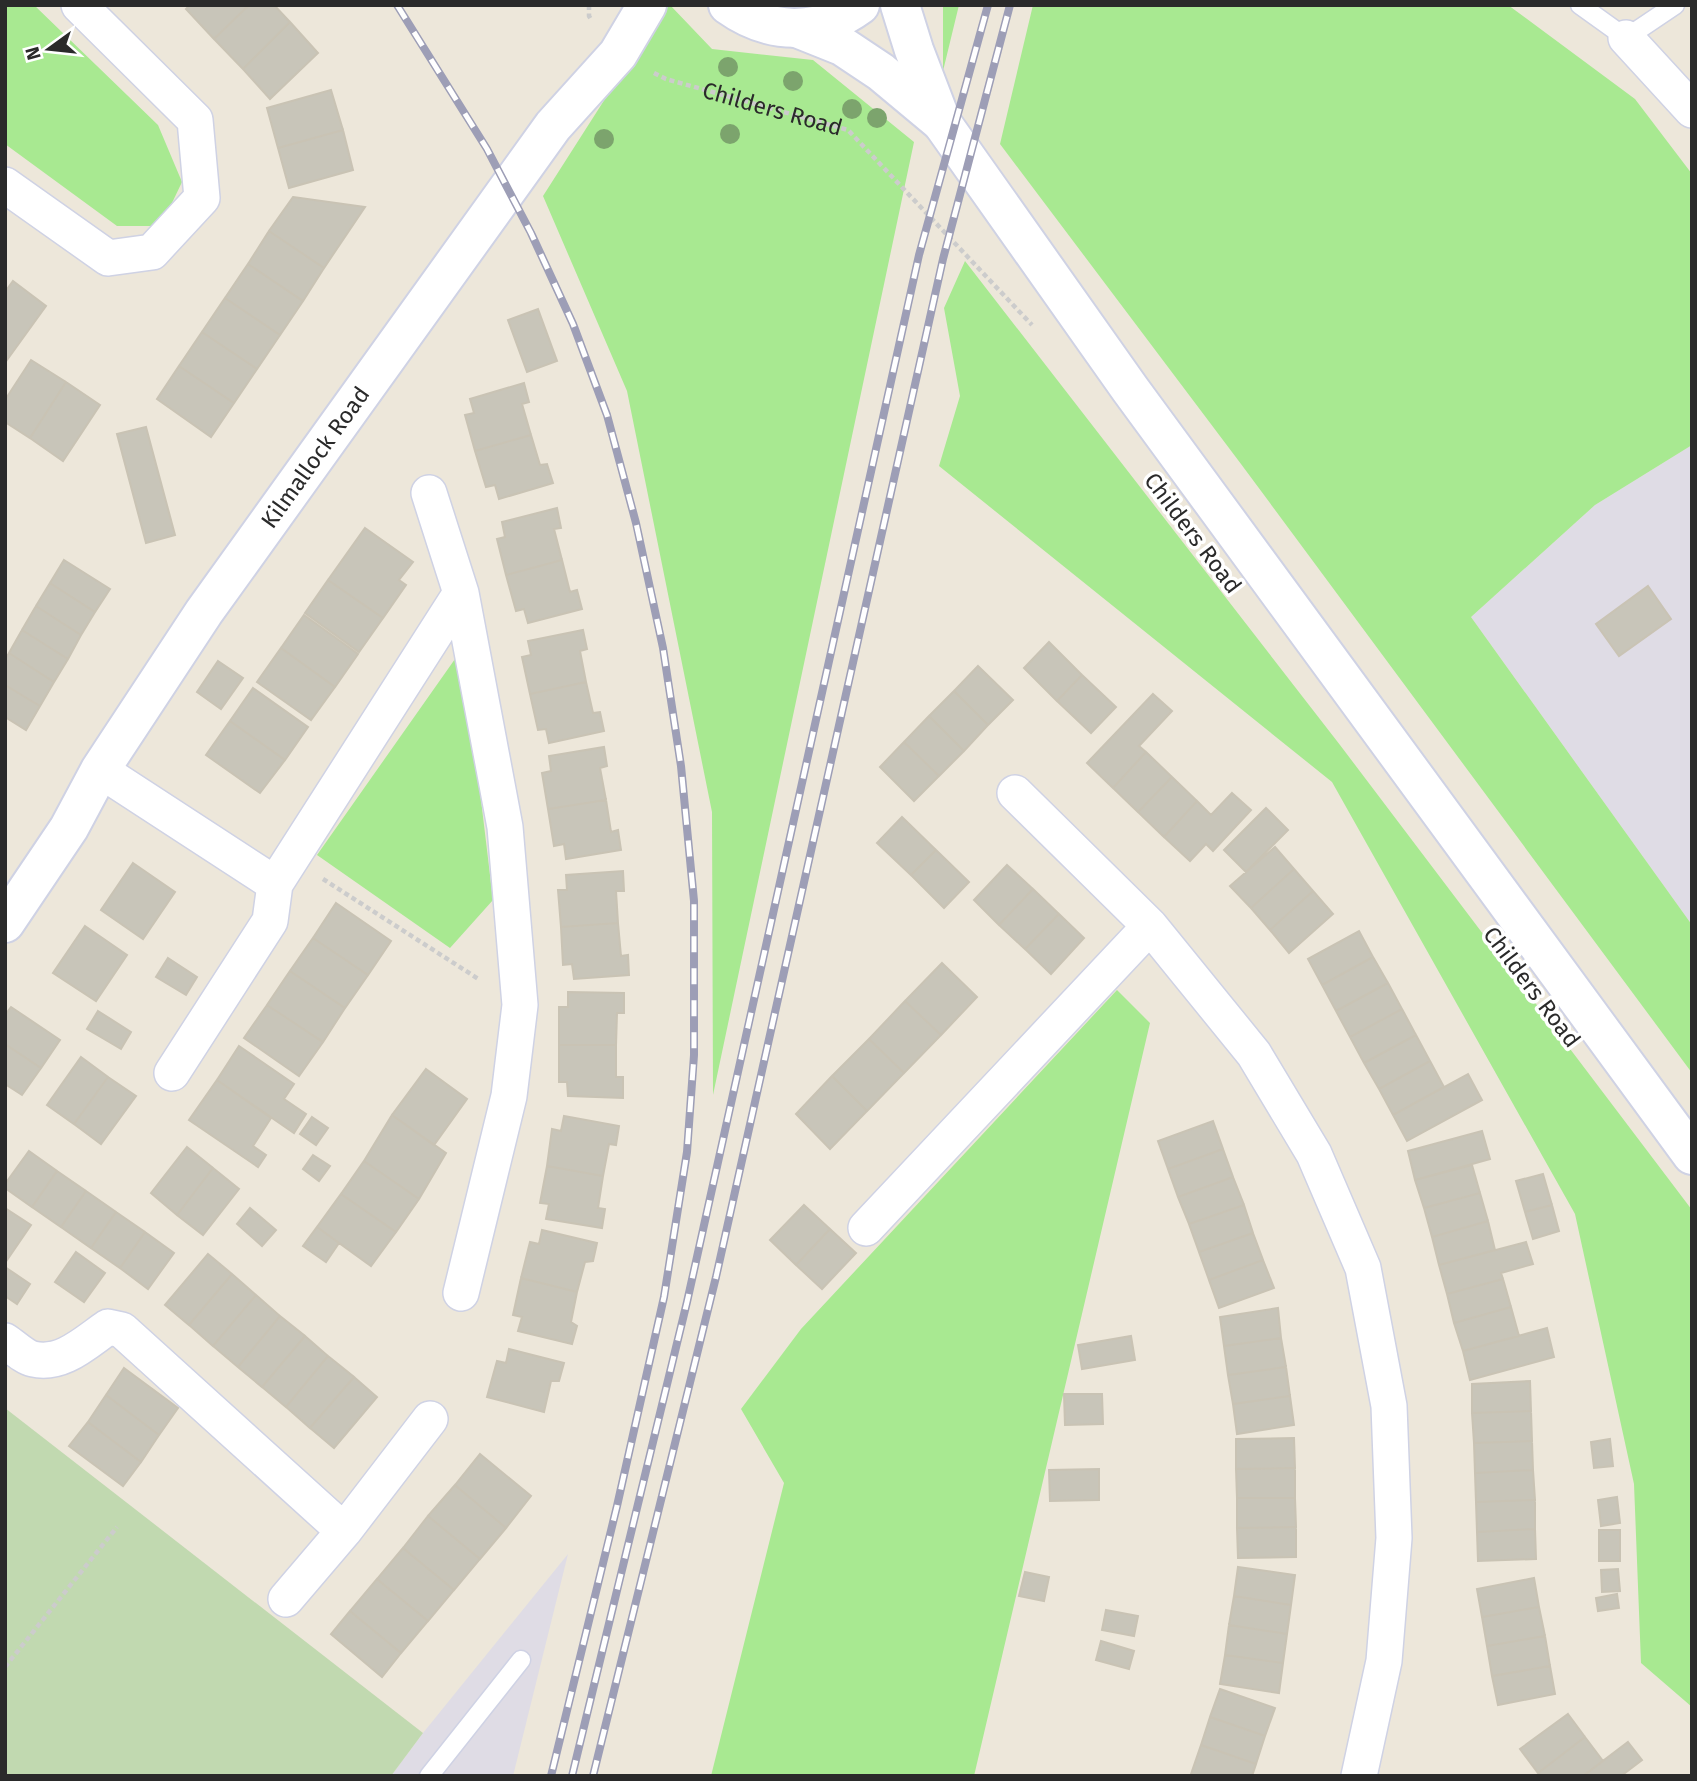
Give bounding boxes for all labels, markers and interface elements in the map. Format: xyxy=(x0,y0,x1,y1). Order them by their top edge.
north arrow xyxy=(14,14,84,84)
text: N xyxy=(20,44,46,62)
street label: Childers Road xyxy=(699,76,846,142)
street label: Kilmallock Road xyxy=(255,381,375,533)
street label: Childers Road xyxy=(1139,467,1247,599)
street label: Childers Road xyxy=(1478,921,1586,1053)

